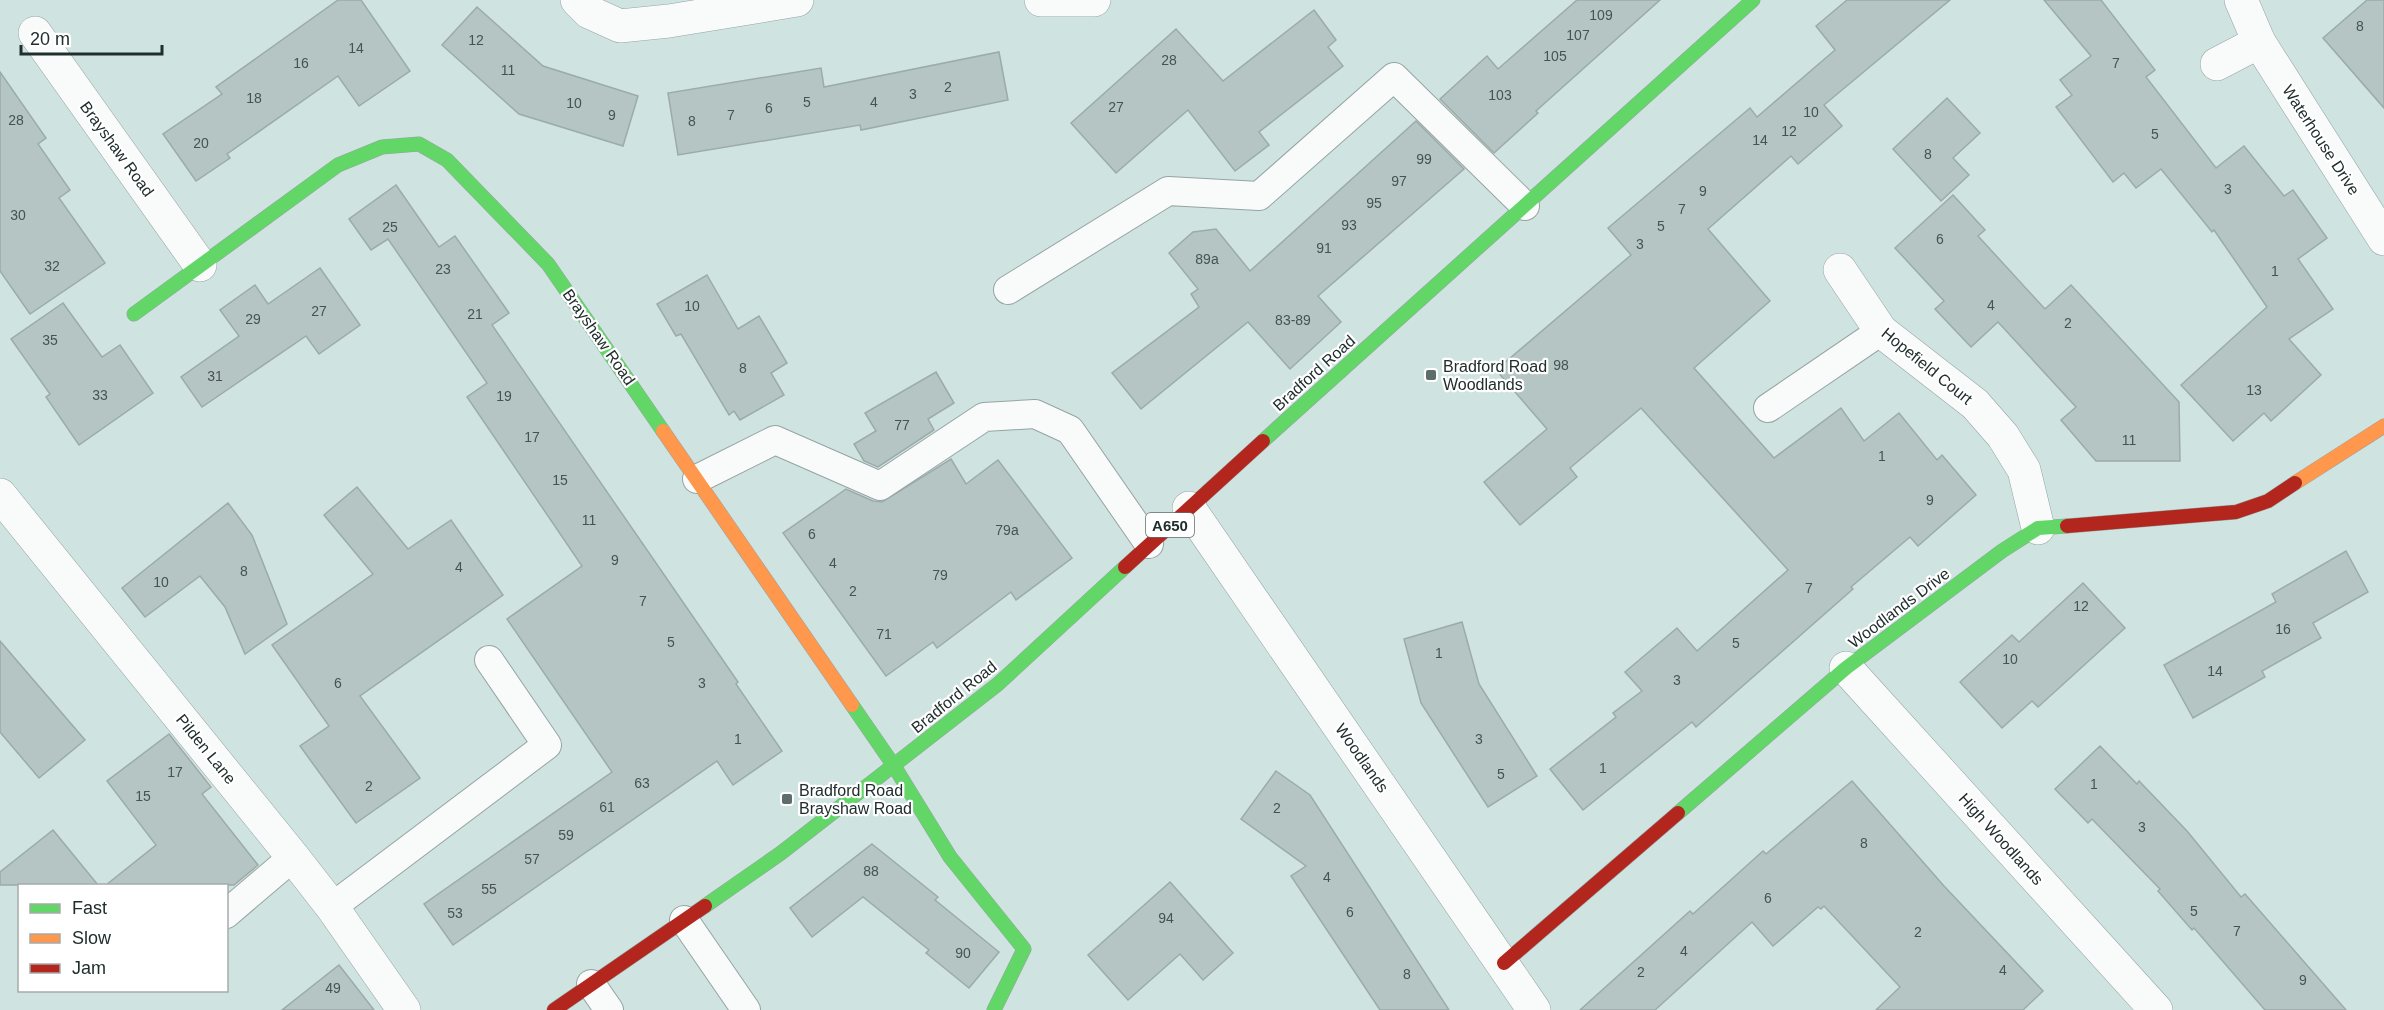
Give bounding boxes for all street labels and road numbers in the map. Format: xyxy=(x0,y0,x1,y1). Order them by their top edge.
street label: Waterhouse Drive xyxy=(2279,82,2363,198)
street label: Brayshaw Road xyxy=(77,98,157,200)
street label: Brayshaw Road xyxy=(560,286,638,388)
street label: Hopefield Court xyxy=(1878,324,1976,408)
street label: Bradford Road xyxy=(1270,332,1358,414)
road number: A650 xyxy=(1146,513,1194,537)
street label: Woodlands Drive xyxy=(1845,565,1953,651)
street label: Bradford Road xyxy=(908,658,1000,736)
street label: Pilden Lane xyxy=(173,711,239,787)
street label: Woodlands xyxy=(1332,720,1392,796)
street label: High Woodlands xyxy=(1956,790,2046,888)

